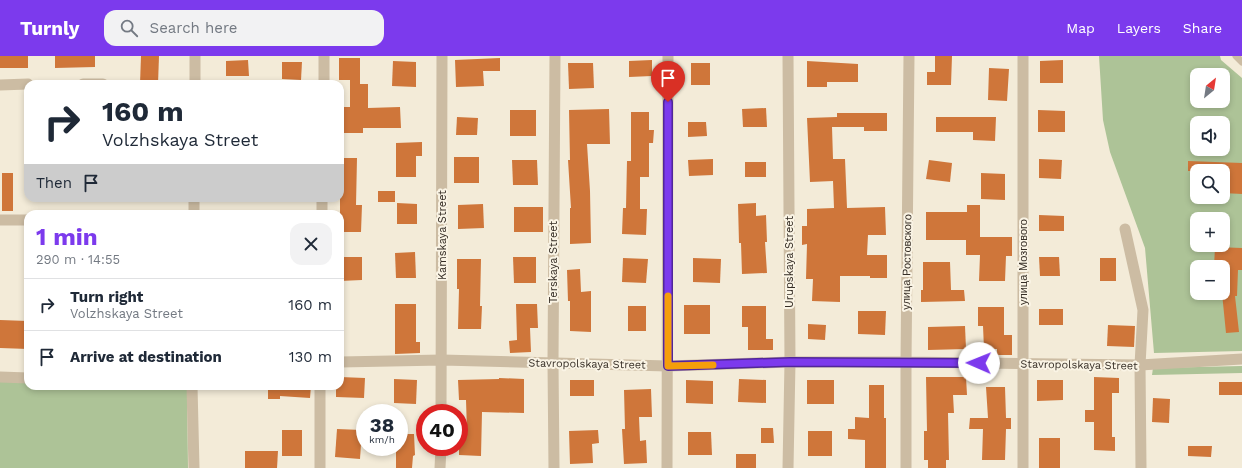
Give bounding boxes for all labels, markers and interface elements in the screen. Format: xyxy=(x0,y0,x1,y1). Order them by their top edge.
search box xyxy=(104,10,384,46)
text: Turnly xyxy=(20,17,80,40)
icon: search xyxy=(118,17,140,39)
text: Search here xyxy=(150,19,237,37)
text: Map xyxy=(1066,20,1095,36)
text: Layers xyxy=(1117,20,1161,36)
text: Share xyxy=(1183,20,1222,36)
pin xyxy=(651,61,685,102)
icon: arrive xyxy=(657,67,679,89)
north arrow xyxy=(1190,68,1230,108)
map controls xyxy=(1190,68,1230,300)
text: 160 m xyxy=(102,95,184,128)
icon: right xyxy=(36,96,88,148)
button: sound xyxy=(1190,116,1230,156)
text: Volzhskaya Street xyxy=(102,129,258,150)
button: search xyxy=(1190,164,1230,204)
icon: arrive xyxy=(80,172,102,194)
text: Then xyxy=(36,174,72,192)
street label: Kamskaya Street xyxy=(436,190,449,280)
button: + xyxy=(1190,212,1230,252)
street label: улица Ростовского xyxy=(900,214,914,310)
street label: Urupskaya Street xyxy=(783,216,796,308)
street label: улица Мозгового xyxy=(1017,219,1030,305)
street label: Terskaya Street xyxy=(547,220,560,303)
text: 1 min xyxy=(36,223,98,251)
button: close xyxy=(290,223,332,265)
text: 290 m · 14:55 xyxy=(36,252,120,267)
button: − xyxy=(1190,260,1230,300)
text: Turn right xyxy=(70,288,143,306)
icon: right xyxy=(36,294,58,316)
text: 160 m xyxy=(288,296,332,314)
text: Volzhskaya Street xyxy=(70,306,183,321)
position arrow xyxy=(958,342,1000,384)
icon: arrive xyxy=(36,346,58,368)
text: Arrive at destination xyxy=(70,348,222,366)
text: 130 m xyxy=(289,348,332,366)
street label: Stavropolskaya Street xyxy=(528,356,646,372)
street label: Stavropolskaya Street xyxy=(1020,357,1138,373)
speed limit sign: 40 xyxy=(416,404,468,456)
text: 38 xyxy=(370,413,394,437)
text: km/h xyxy=(369,434,395,445)

